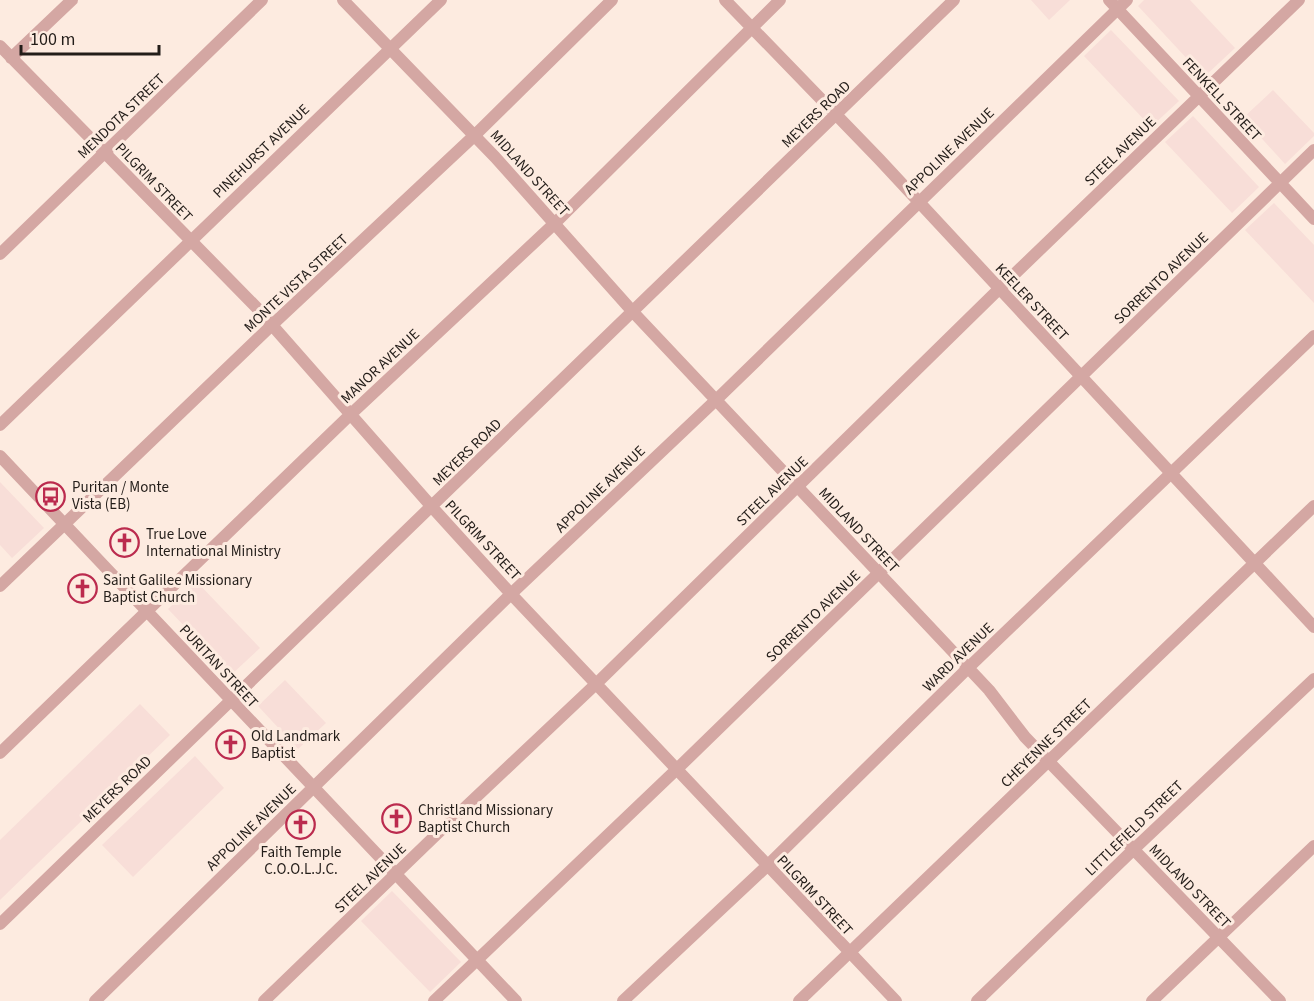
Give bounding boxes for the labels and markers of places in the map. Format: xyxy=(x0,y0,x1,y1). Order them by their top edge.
place label: Puritan / Monte Vista (EB) xyxy=(72,477,169,515)
bus stop icon: Puritan / Monte Vista (EB) xyxy=(35,480,67,512)
place label: True Love International Ministry xyxy=(146,524,281,562)
church icon: True Love International Ministry xyxy=(109,527,141,559)
place label: Saint Galilee Missionary Baptist Church xyxy=(103,570,252,608)
church icon: Saint Galilee Missionary Baptist Church xyxy=(66,573,98,605)
place label: Old Landmark Baptist xyxy=(251,726,341,764)
church icon: Old Landmark Baptist xyxy=(214,729,246,761)
place label: Christland Missionary Baptist Church xyxy=(418,800,553,838)
church icon: Christland Missionary Baptist Church xyxy=(381,803,413,835)
church icon: Faith Temple C.O.O.L.J.C. xyxy=(285,809,317,841)
place label: Faith Temple C.O.O.L.J.C. xyxy=(261,842,341,880)

